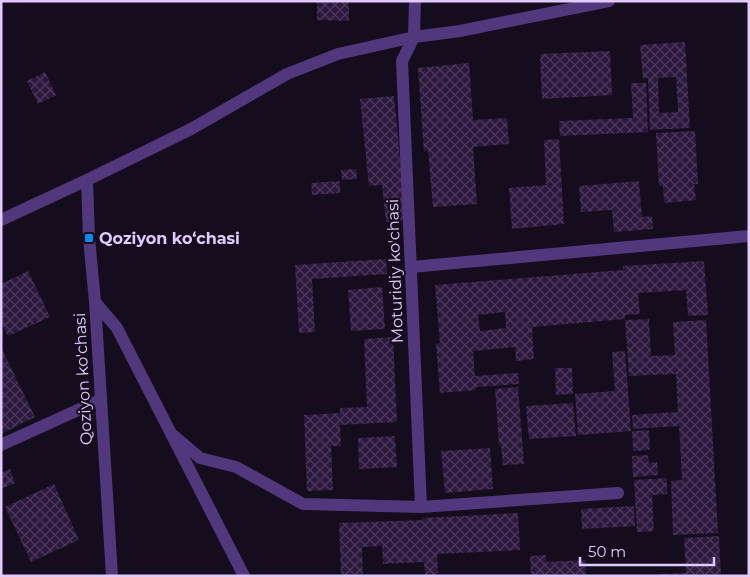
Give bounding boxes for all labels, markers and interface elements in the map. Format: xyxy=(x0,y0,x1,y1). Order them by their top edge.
street label: Moturidiy ko'chasi xyxy=(383,199,407,343)
place label: Qoziyon koʻchasi xyxy=(99,229,240,248)
marker: Qoziyon koʻchasi xyxy=(83,232,95,244)
street label: Qoziyon ko'chasi xyxy=(70,312,96,446)
scale bar xyxy=(580,534,714,566)
text: 50 m xyxy=(588,542,626,561)

